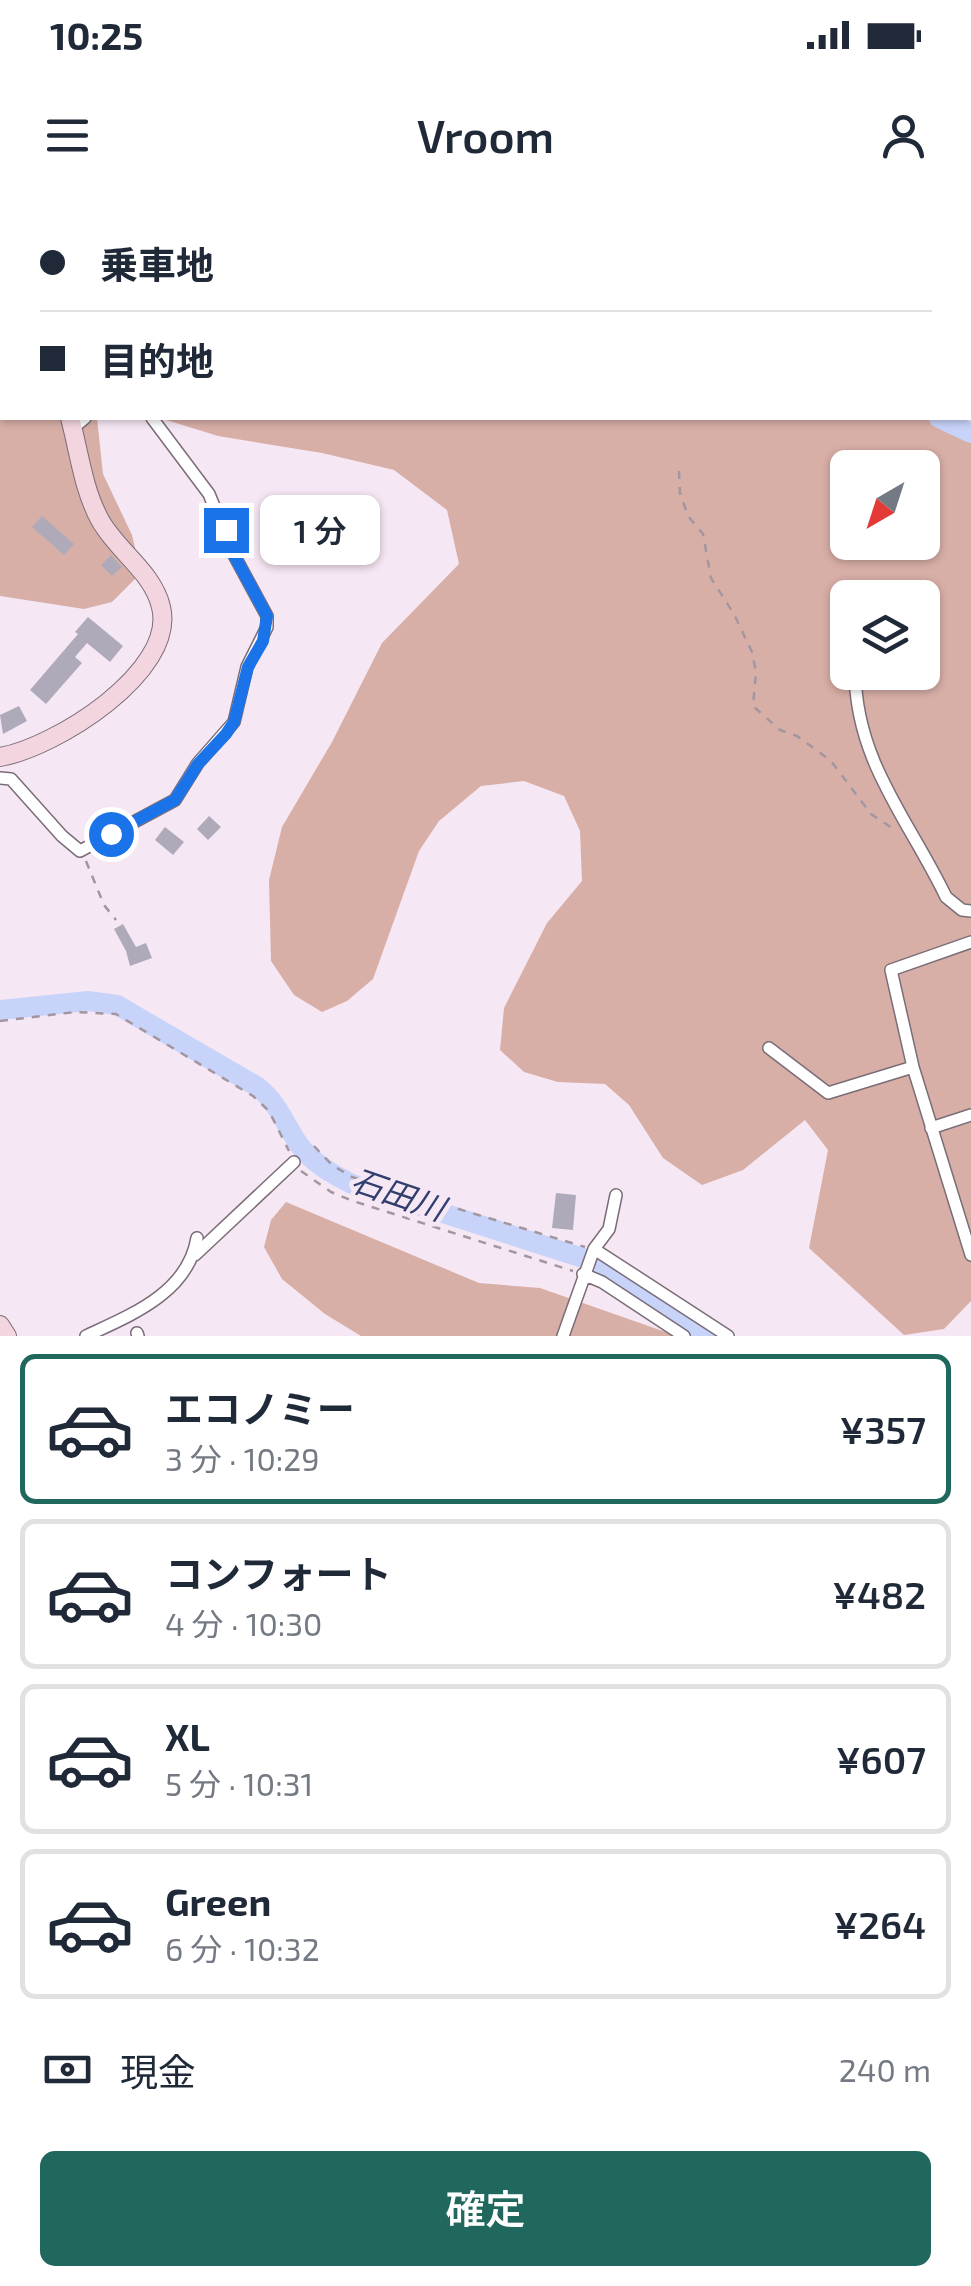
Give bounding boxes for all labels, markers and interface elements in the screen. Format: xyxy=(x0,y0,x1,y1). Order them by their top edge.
text: 10:25 xyxy=(50,12,143,58)
icon: menu xyxy=(40,108,95,163)
text: Vroom xyxy=(417,108,554,162)
icon: person xyxy=(876,108,931,163)
text: 乗車地 xyxy=(100,241,214,287)
text: 目的地 xyxy=(100,337,214,383)
north arrow xyxy=(830,450,940,560)
map controls xyxy=(830,450,940,690)
callout: 1 分 xyxy=(261,495,381,565)
route end xyxy=(204,508,249,553)
text: 1 分 xyxy=(294,511,346,549)
button: layers xyxy=(830,580,940,690)
route start xyxy=(89,812,134,857)
water label: 石田川 xyxy=(347,1160,453,1228)
icon: car xyxy=(45,1384,135,1474)
text: エコノミー xyxy=(165,1385,355,1431)
text: ¥357 xyxy=(840,1406,926,1452)
text: 3 分 · 10:29 xyxy=(165,1439,320,1477)
icon: car xyxy=(45,1549,135,1639)
text: コンフォート xyxy=(165,1550,392,1596)
text: ¥482 xyxy=(832,1571,926,1617)
text: 4 分 · 10:30 xyxy=(165,1604,322,1642)
text: XL xyxy=(165,1713,210,1759)
icon: car xyxy=(45,1714,135,1804)
text: ¥607 xyxy=(836,1736,926,1782)
text: 5 分 · 10:31 xyxy=(165,1764,313,1802)
text: Green xyxy=(165,1878,271,1924)
icon: car xyxy=(45,1879,135,1969)
text: ¥264 xyxy=(834,1901,926,1947)
text: 6 分 · 10:32 xyxy=(165,1929,320,1967)
icon: cash xyxy=(40,2042,95,2097)
text: 現金 xyxy=(120,2048,196,2094)
text: 240 m xyxy=(839,2050,931,2088)
button: 確定 xyxy=(40,2151,931,2266)

